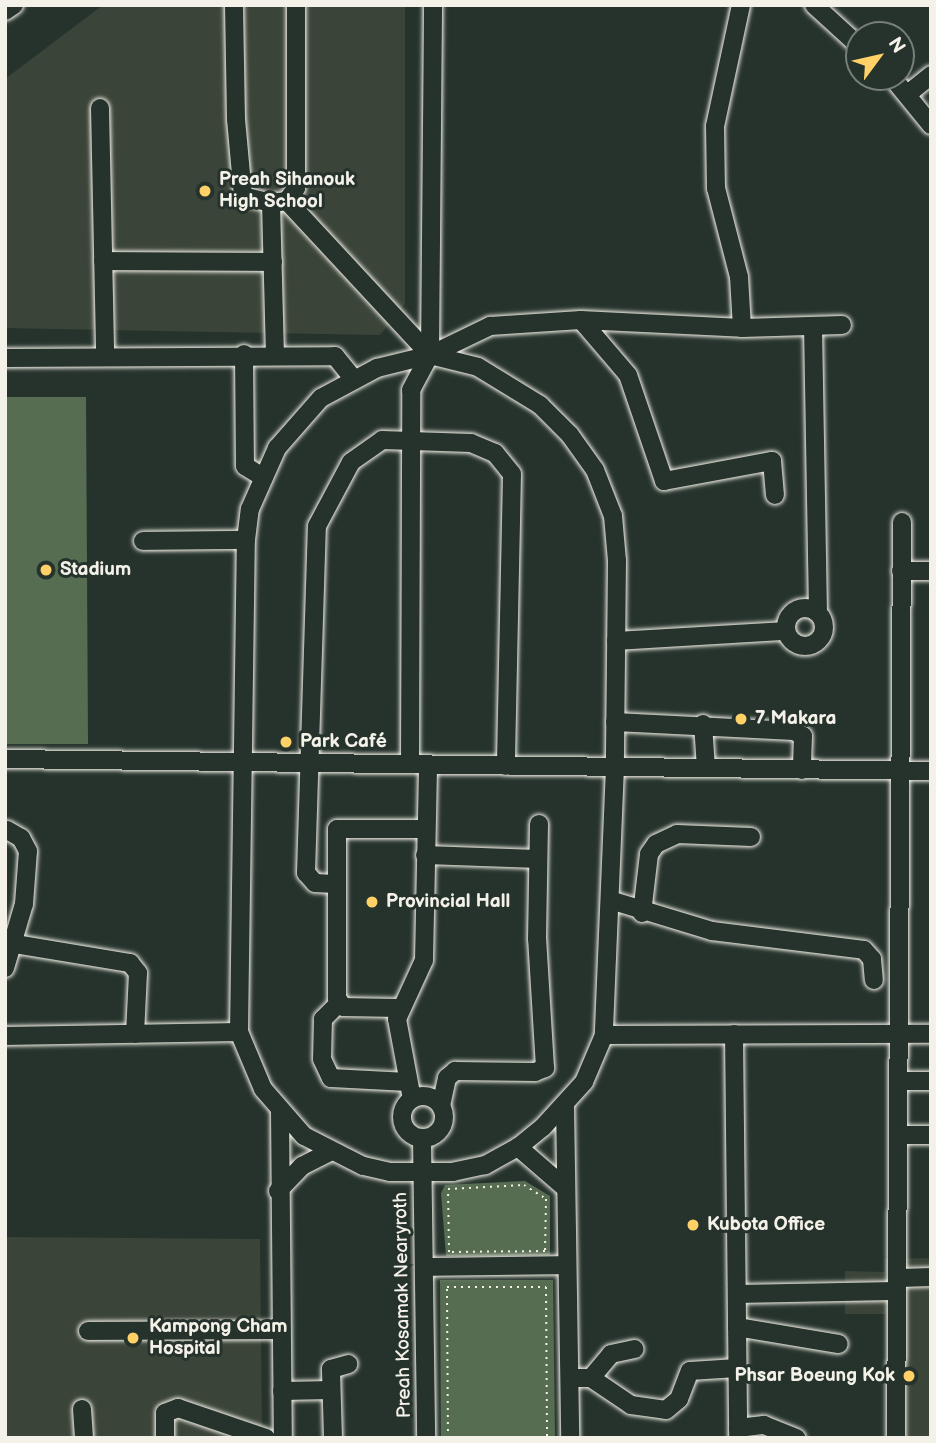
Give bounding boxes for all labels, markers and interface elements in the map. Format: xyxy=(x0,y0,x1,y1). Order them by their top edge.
north arrow xyxy=(845,21,915,91)
text: N xyxy=(883,33,910,58)
place label: Preah Sihanouk High School xyxy=(219,169,355,213)
marker: Preah Sihanouk High School xyxy=(197,183,213,199)
place label: Stadium xyxy=(60,559,131,581)
marker: Stadium xyxy=(38,562,54,578)
place label: 7 Makara xyxy=(755,708,836,730)
marker: 7 Makara xyxy=(733,711,749,727)
place label: Park Café xyxy=(300,731,387,753)
marker: Park Café xyxy=(278,734,294,750)
place label: Provincial Hall xyxy=(386,891,510,913)
marker: Provincial Hall xyxy=(364,894,380,910)
street label: Preah Kosamak Nearyroth xyxy=(390,1192,416,1418)
place label: Kubota Office xyxy=(707,1214,825,1236)
marker: Kubota Office xyxy=(685,1217,701,1233)
place label: Kampong Cham Hospital xyxy=(149,1316,287,1360)
marker: Kampong Cham Hospital xyxy=(123,1328,143,1348)
place label: Phsar Boeung Kok xyxy=(735,1365,895,1387)
marker: Phsar Boeung Kok xyxy=(901,1368,917,1384)

